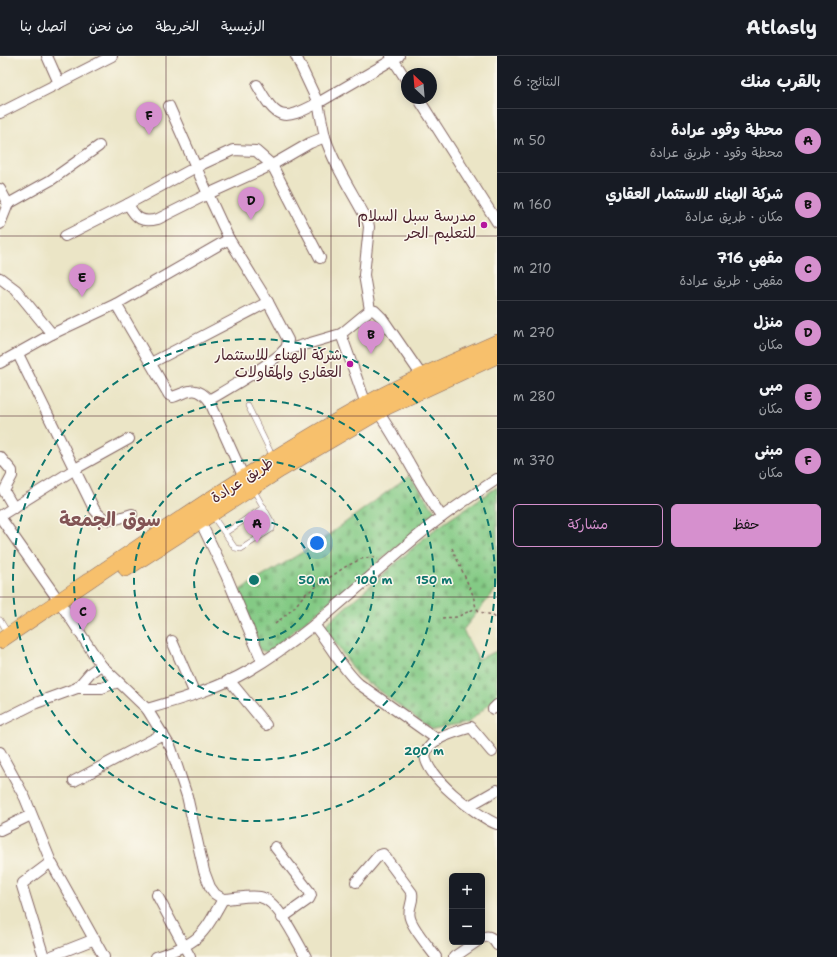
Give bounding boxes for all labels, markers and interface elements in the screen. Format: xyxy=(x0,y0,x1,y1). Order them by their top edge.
text: Atlasly xyxy=(746,15,817,40)
text: اتصل بنا xyxy=(20,17,67,35)
text: من نحن xyxy=(89,17,133,35)
text: الخريطة xyxy=(155,17,199,35)
text: الرئيسية xyxy=(221,17,265,35)
north arrow xyxy=(401,68,437,104)
text: بالقرب منك xyxy=(741,70,821,92)
text: النتائج: 6 xyxy=(513,73,560,90)
pin: F xyxy=(136,102,162,135)
text: محطة وقود عرادة xyxy=(671,120,783,140)
text: 50 m xyxy=(513,132,546,149)
text: A xyxy=(803,132,813,149)
text: محطة وقود · طريق عرادة xyxy=(650,144,783,161)
text: شركة الهناء للاستثمار العقاري xyxy=(605,184,783,204)
pin: D xyxy=(238,187,264,220)
text: 160 m xyxy=(513,196,552,213)
text: B xyxy=(804,196,812,213)
place label: مدرسة سبل السلام للتعليم الحر xyxy=(357,206,476,245)
text: مكان · طريق عرادة xyxy=(685,208,783,225)
marker: مدرسة سبل السلام للتعليم الحر xyxy=(479,220,489,230)
text: مقهي 716 xyxy=(717,248,783,268)
text: 210 m xyxy=(513,260,551,277)
text: C xyxy=(804,260,812,277)
pin: E xyxy=(69,264,95,297)
text: مقهى · طريق عرادة xyxy=(679,272,783,289)
text: منزل xyxy=(754,312,783,332)
pin: B xyxy=(358,321,384,354)
text: 270 m xyxy=(513,324,555,341)
text: D xyxy=(803,324,813,341)
text: مكان xyxy=(759,336,783,353)
place label: شركة الهناء للاستثمار العقاري والمقاولات xyxy=(214,345,342,383)
marker: شركة الهناء للاستثمار العقاري والمقاولات xyxy=(345,359,355,369)
text: مبى xyxy=(759,376,783,396)
text: 280 m xyxy=(513,388,555,405)
text: E xyxy=(804,388,812,405)
text: مكان xyxy=(759,400,783,417)
text: مبنى xyxy=(755,440,783,460)
street label: طريق عرادة xyxy=(207,452,277,508)
text: 370 m xyxy=(513,452,555,469)
text: F xyxy=(804,452,812,469)
text: مكان xyxy=(759,464,783,481)
button: مشاركة xyxy=(513,504,663,547)
button: حفظ xyxy=(671,504,821,547)
district label: سوق الجمعة xyxy=(59,507,161,532)
pin: A xyxy=(244,510,270,543)
your location xyxy=(307,533,327,553)
text: 50 m xyxy=(299,572,330,588)
text: 100 m xyxy=(356,572,393,588)
text: 150 m xyxy=(416,572,452,588)
centre of rings xyxy=(247,573,261,587)
pin: C xyxy=(70,598,96,631)
text: 200 m xyxy=(404,743,444,759)
map controls xyxy=(449,873,485,945)
button: + xyxy=(449,873,485,909)
button: − xyxy=(449,909,485,945)

